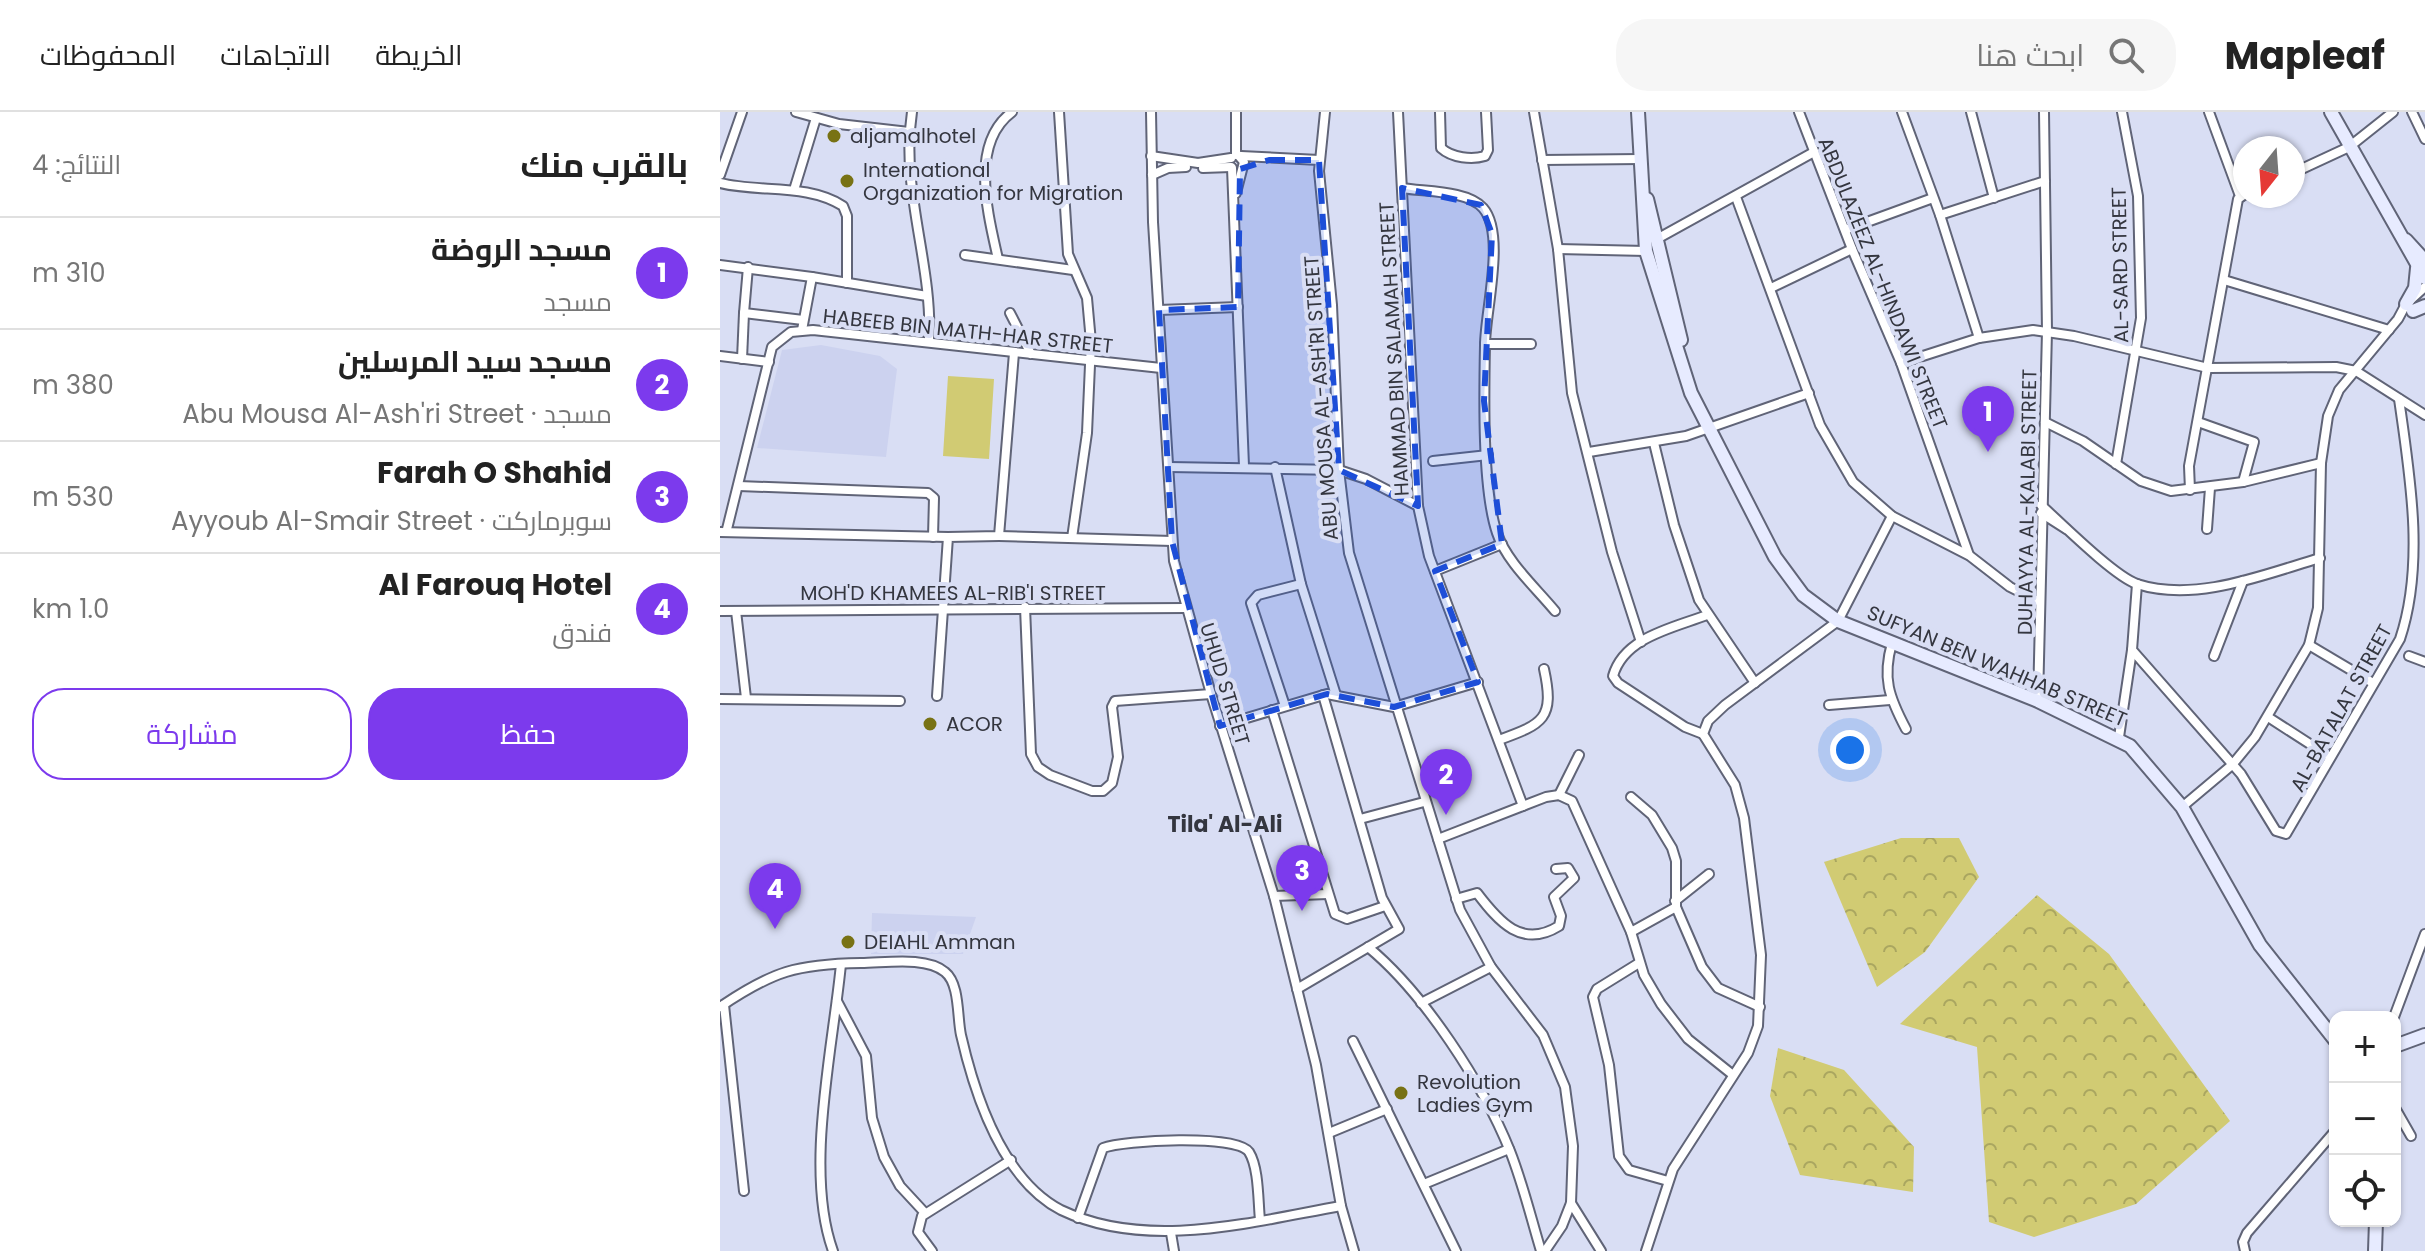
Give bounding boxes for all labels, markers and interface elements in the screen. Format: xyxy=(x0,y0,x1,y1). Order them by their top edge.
search box xyxy=(1616,19,2176,91)
text: Mapleaf xyxy=(2224,29,2385,82)
icon: search xyxy=(2104,33,2148,77)
text: ابحث هنا xyxy=(1976,34,2084,77)
text: المحفوظات xyxy=(40,36,176,75)
text: الاتجاهات xyxy=(220,36,331,75)
text: الخريطة xyxy=(375,36,463,75)
place label: aljamalhotel xyxy=(850,122,976,150)
marker: aljamalhotel xyxy=(825,127,843,145)
street label: ABDULAZEEZ AL-HINDAWI STREET xyxy=(1812,133,1955,433)
north arrow xyxy=(2233,136,2305,208)
text: بالقرب منك xyxy=(520,141,688,189)
text: النتائج: 4 xyxy=(32,147,121,183)
place label: International Organization for Migration xyxy=(863,156,1123,207)
marker: International Organization for Migration xyxy=(838,172,856,190)
street label: AL-SARD STREET xyxy=(2105,187,2135,343)
street label: HAMMAD BIN SALAMAH STREET xyxy=(1372,201,1416,497)
text: مسجد الروضة xyxy=(431,228,612,271)
street label: ABU MOUSA AL-ASH'RI STREET xyxy=(1297,254,1345,541)
text: 310 m xyxy=(32,255,106,291)
text: 1 xyxy=(657,255,667,291)
text: مسجد xyxy=(543,284,612,320)
street label: HABEEB BIN MATH-HAR STREET xyxy=(822,302,1115,360)
text: مسجد سيد المرسلين xyxy=(338,340,612,383)
text: 380 m xyxy=(32,367,114,403)
text: 2 xyxy=(655,367,669,403)
street label: DUHAYYA AL-KALABI STREET xyxy=(2011,368,2043,635)
pin: 1 xyxy=(1962,386,2014,452)
text: مسجد · Abu Mousa Al-Ash'ri Street xyxy=(182,396,612,432)
text: Farah O Shahid xyxy=(377,451,612,494)
text: 530 m xyxy=(32,479,114,515)
text: 3 xyxy=(654,479,670,515)
text: سوبرماركت · Ayyoub Al-Smair Street xyxy=(171,503,612,539)
text: Al Farouq Hotel xyxy=(378,563,612,606)
street label: MOH'D KHAMEES AL-RIB'I STREET xyxy=(800,579,1106,607)
text: 1.0 km xyxy=(32,591,109,627)
text: 4 xyxy=(653,591,671,627)
street label: SUFYAN BEN WAHHAB STREET xyxy=(1863,598,2131,734)
text: فندق xyxy=(552,615,612,651)
street label: UHUD STREET xyxy=(1193,619,1257,749)
street label: AL-BATALAT STREET xyxy=(2283,619,2399,797)
button: مشاركة xyxy=(32,688,352,780)
button: حفظ xyxy=(368,688,688,780)
place label: ACOR xyxy=(946,710,1003,738)
marker: ACOR xyxy=(921,715,939,733)
your location xyxy=(1830,730,1870,770)
pin: 2 xyxy=(1420,749,1472,815)
district label: Tila' Al-Ali xyxy=(1167,809,1283,840)
pin: 3 xyxy=(1276,845,1328,911)
pin: 4 xyxy=(749,863,801,929)
place label: DEIAHL Amman xyxy=(864,928,1016,956)
marker: DEIAHL Amman xyxy=(839,933,857,951)
map controls xyxy=(2329,1011,2401,1227)
button: + xyxy=(2329,1011,2401,1083)
place label: Revolution Ladies Gym xyxy=(1417,1068,1533,1119)
button: − xyxy=(2329,1083,2401,1155)
marker: Revolution Ladies Gym xyxy=(1392,1084,1410,1102)
button: locate xyxy=(2329,1155,2401,1227)

